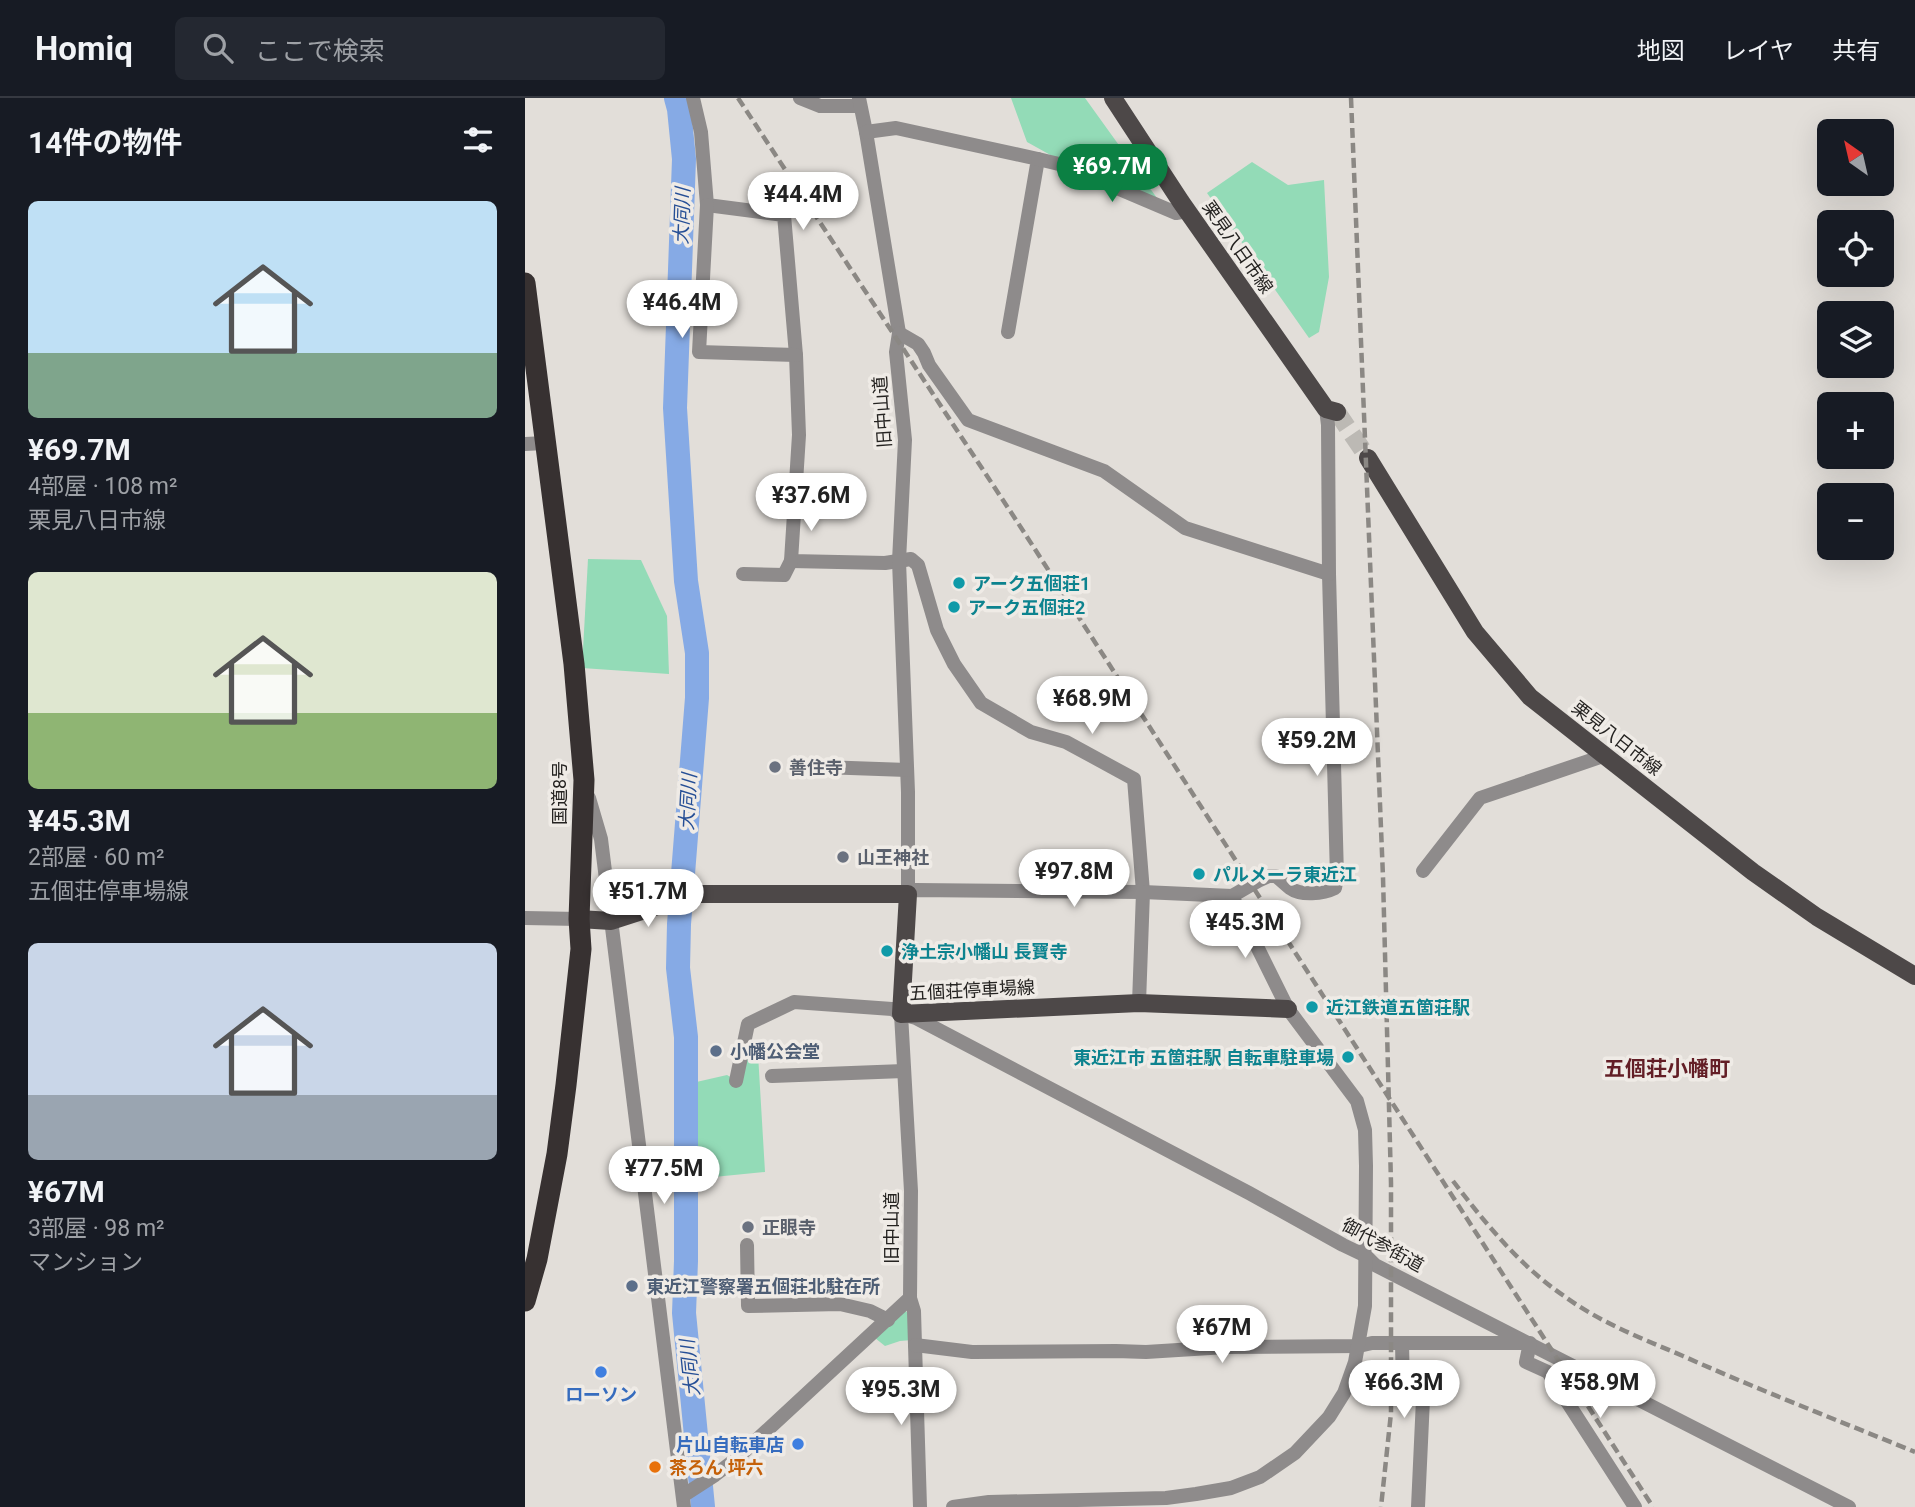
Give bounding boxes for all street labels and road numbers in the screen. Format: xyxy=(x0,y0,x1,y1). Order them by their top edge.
street label: 栗見八日市線 xyxy=(1198,197,1278,297)
street label: 旧中山道 xyxy=(869,375,895,449)
street label: 栗見八日市線 xyxy=(1568,696,1666,780)
street label: 国道8号 xyxy=(549,761,570,825)
street label: 五個荘停車場線 xyxy=(909,976,1035,1004)
street label: 旧中山道 xyxy=(881,1192,902,1264)
street label: 御代参街道 xyxy=(1339,1214,1427,1276)

